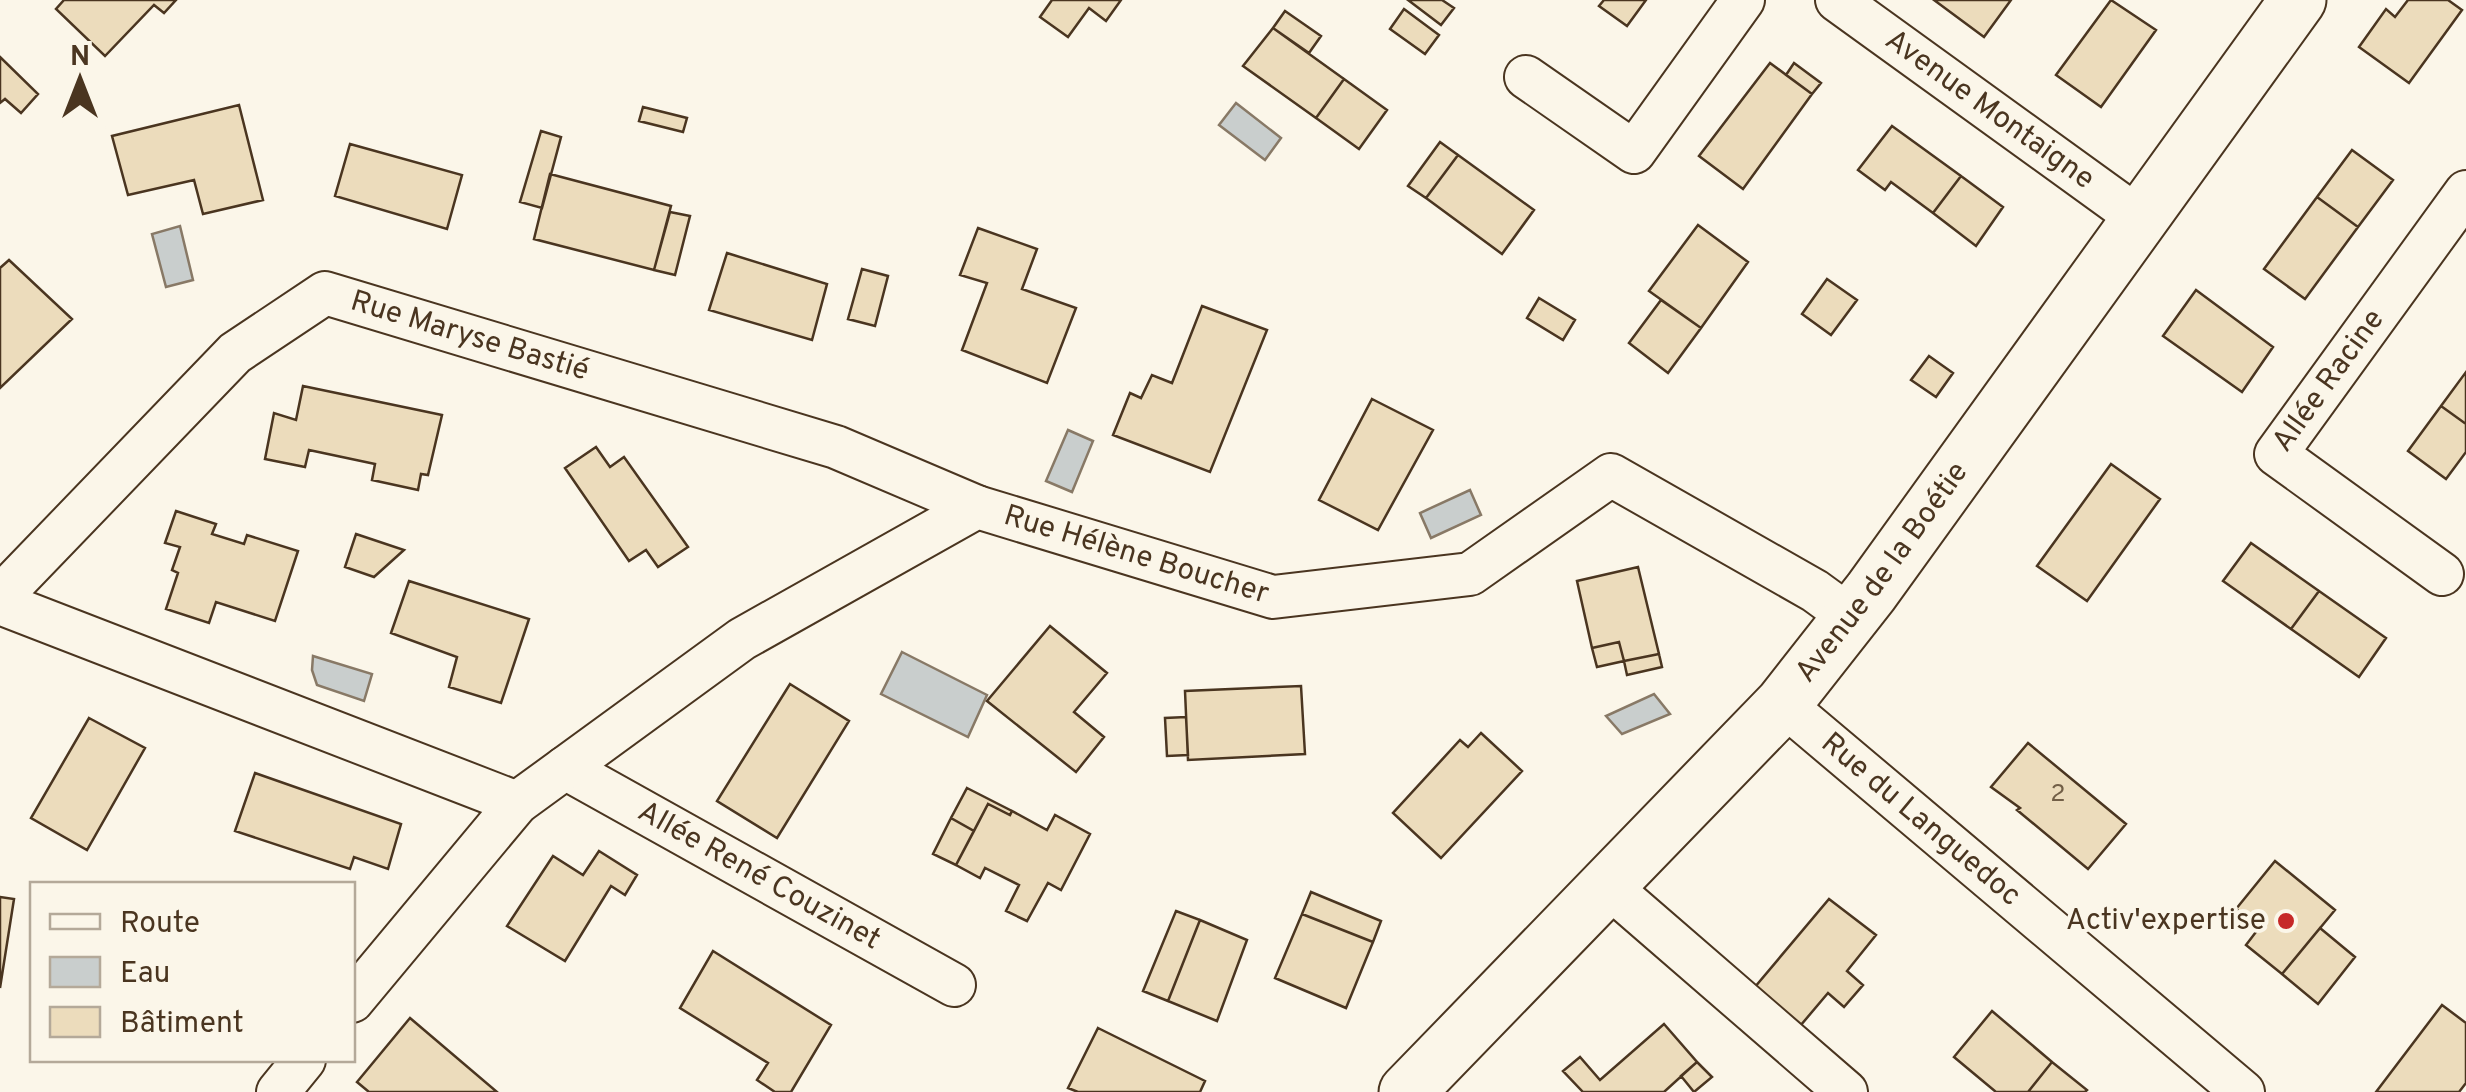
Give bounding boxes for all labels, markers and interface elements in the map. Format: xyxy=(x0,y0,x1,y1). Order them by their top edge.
street label: Avenue Montaigne xyxy=(1877,22,2101,198)
north arrow xyxy=(30,30,130,130)
text: N xyxy=(70,40,90,76)
street label: Rue Maryse Bastié xyxy=(346,283,593,390)
street label: Allée Racine xyxy=(2265,302,2393,460)
street label: Avenue de la Boétie xyxy=(1788,455,1977,691)
street label: Rue Hélène Boucher xyxy=(999,498,1273,613)
street label: Rue du Languedoc xyxy=(1813,725,2028,915)
house number: 2 xyxy=(2050,779,2066,811)
street label: Allée René Couzinet xyxy=(631,794,887,959)
legend xyxy=(30,882,355,1062)
place label: Activ'expertise xyxy=(2066,903,2266,940)
text: Route xyxy=(120,906,200,943)
marker: Activ'expertise xyxy=(2275,910,2297,932)
text: Eau xyxy=(120,956,171,993)
text: Bâtiment xyxy=(120,1006,244,1043)

